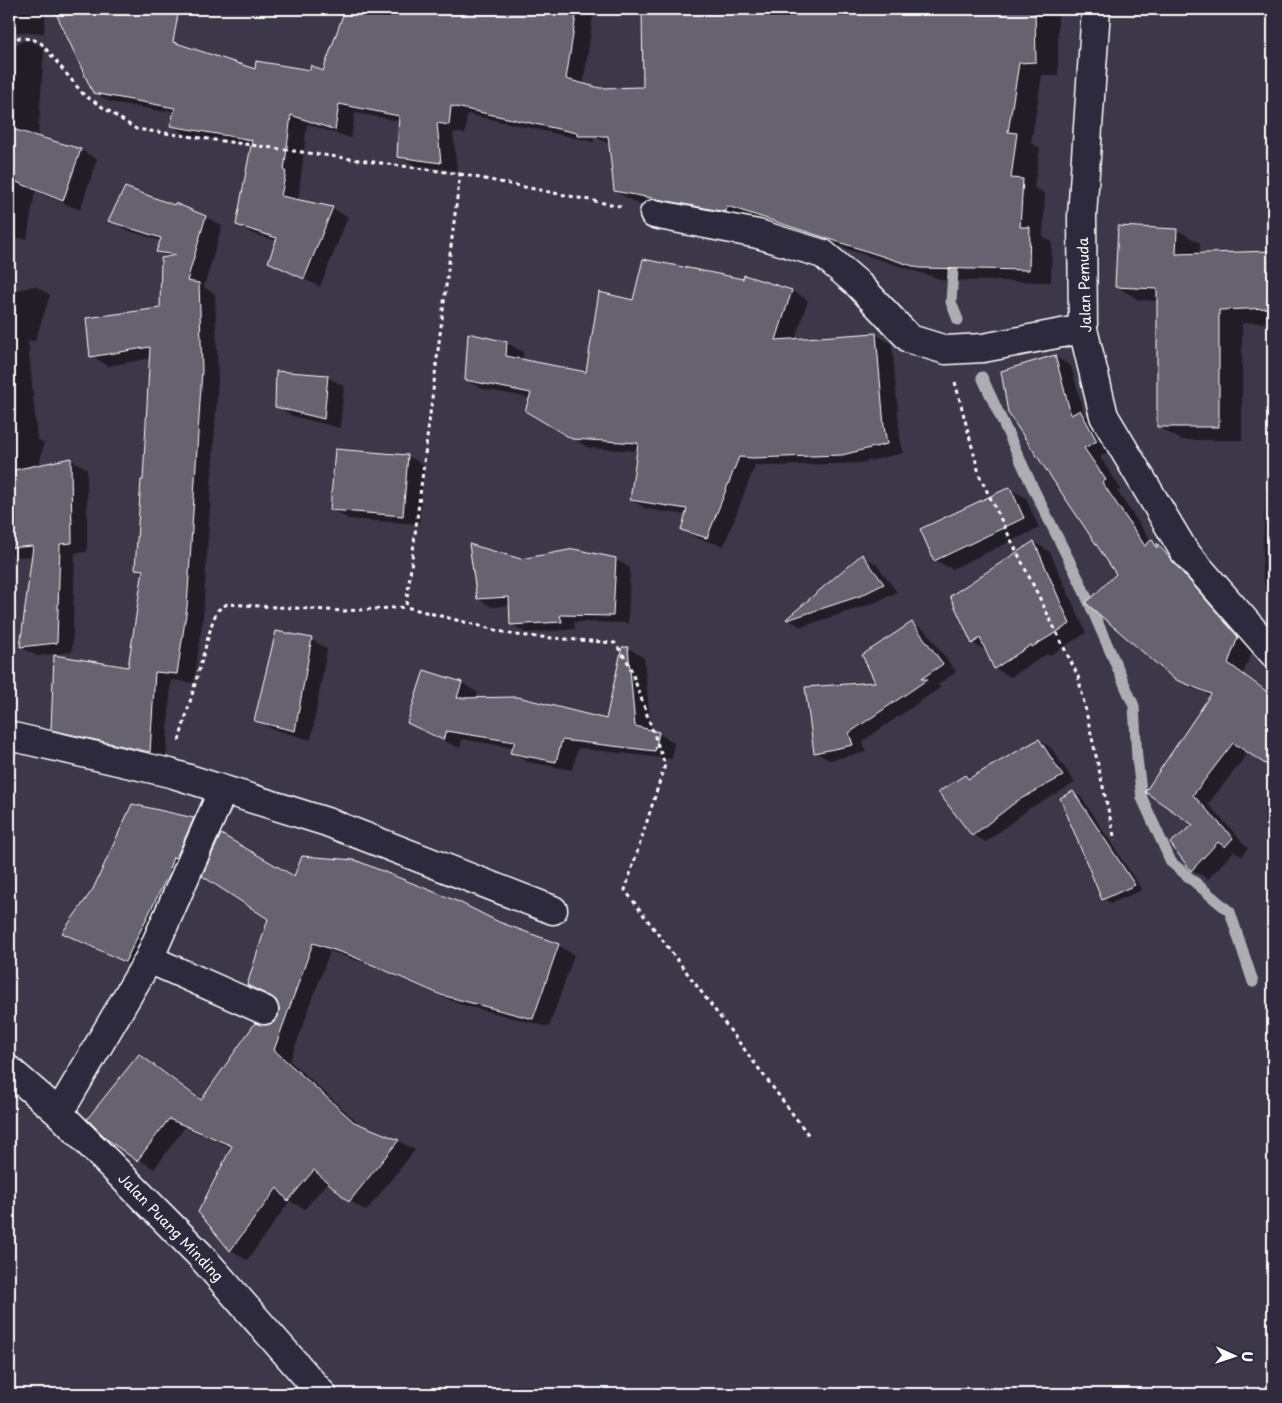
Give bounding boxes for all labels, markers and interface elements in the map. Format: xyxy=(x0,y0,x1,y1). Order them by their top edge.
street label: Jalan Pemuda xyxy=(1072,237,1096,333)
street label: Jalan Puang Minding xyxy=(114,1168,228,1286)
north arrow xyxy=(1210,1330,1260,1380)
text: U xyxy=(1237,1351,1258,1363)

